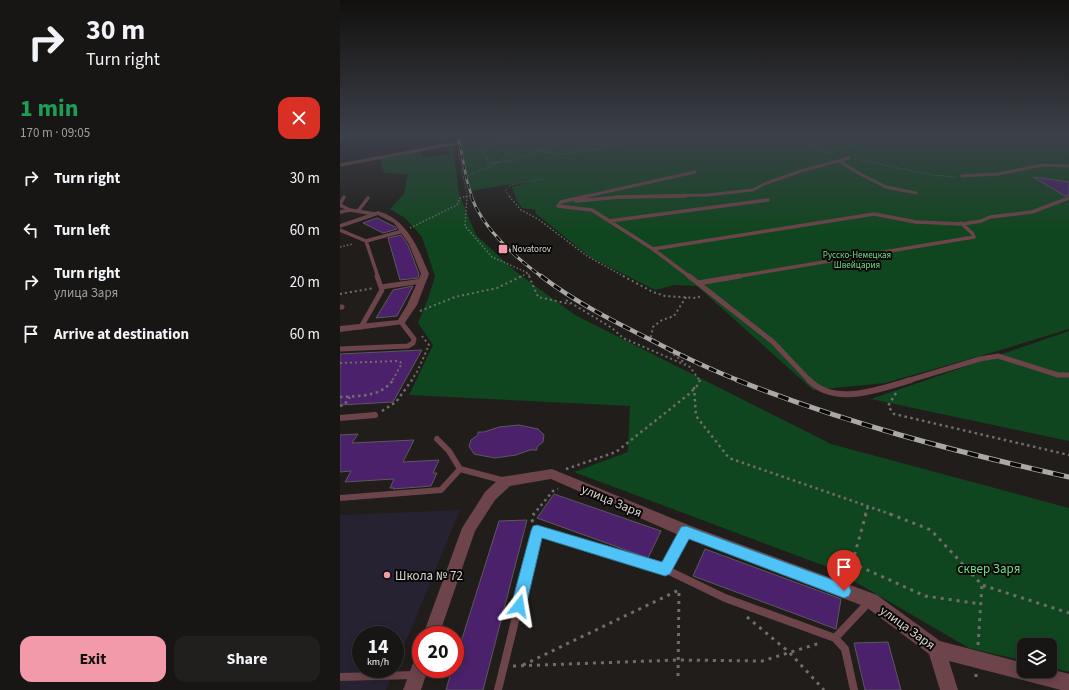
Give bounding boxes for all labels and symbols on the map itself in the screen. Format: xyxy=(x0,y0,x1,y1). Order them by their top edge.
marker: Novatorov xyxy=(497,243,509,255)
place label: Novatorov xyxy=(512,243,552,256)
park label: Русско-Немецкая Швейцария xyxy=(823,249,891,272)
street label: улица Заря xyxy=(579,480,645,522)
pin xyxy=(827,550,861,591)
park label: сквер Заря xyxy=(958,560,1020,578)
place label: Школа № 72 xyxy=(395,567,463,585)
marker: Школа № 72 xyxy=(382,570,392,580)
position arrow xyxy=(498,585,540,627)
street label: улица Заря xyxy=(876,602,939,654)
speed limit sign: 20 xyxy=(412,626,464,678)

